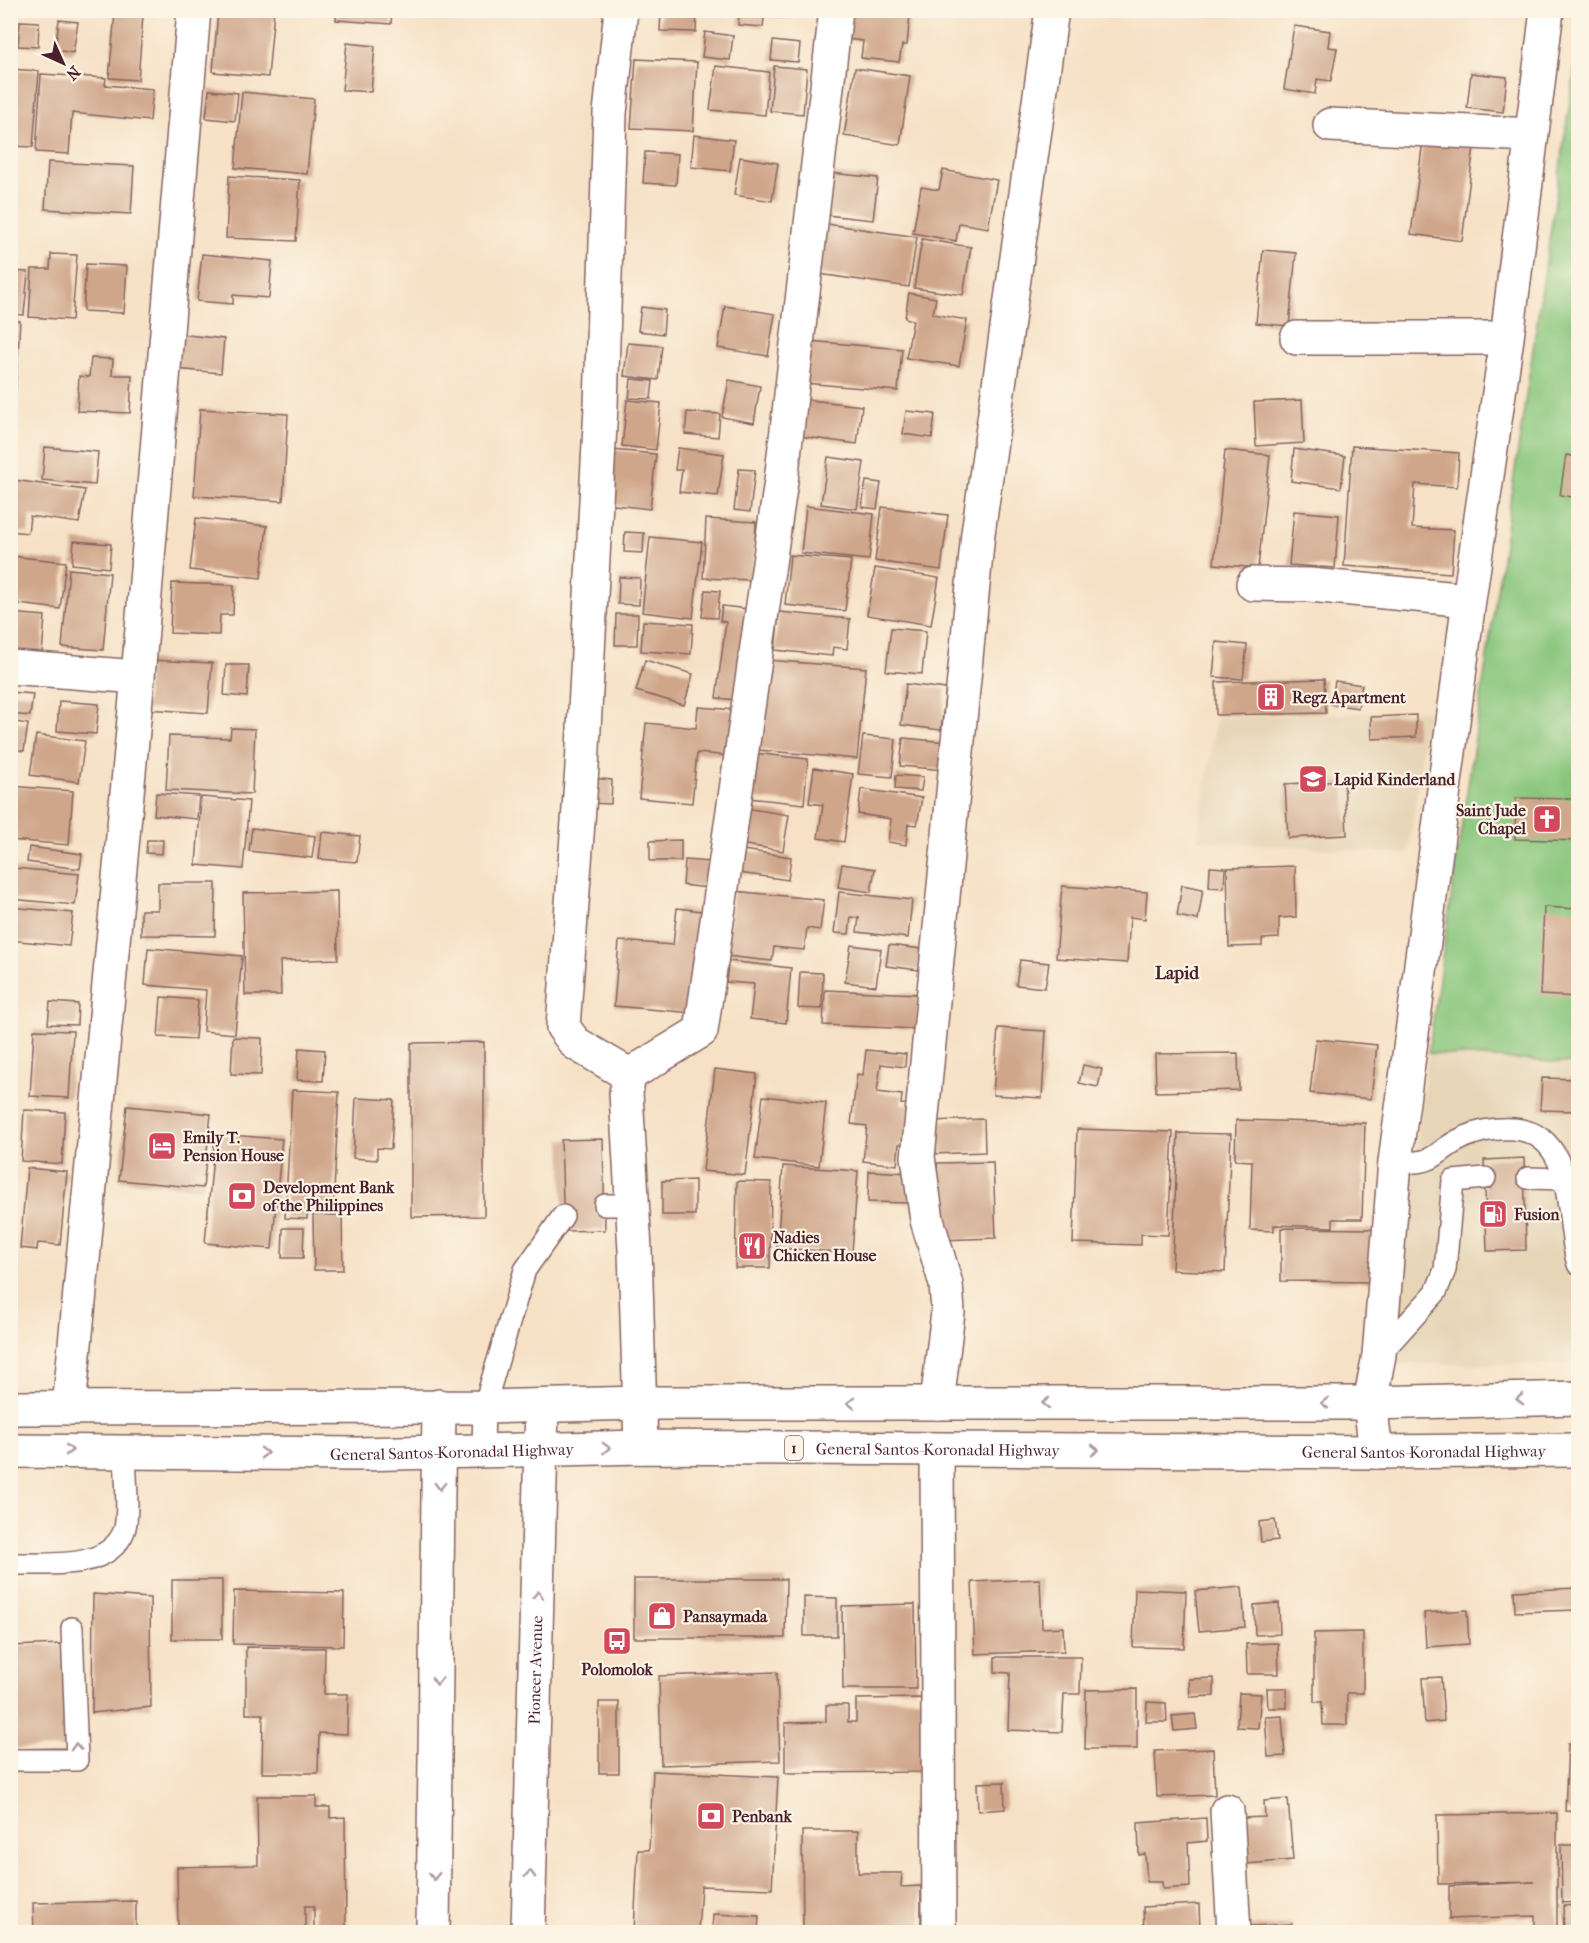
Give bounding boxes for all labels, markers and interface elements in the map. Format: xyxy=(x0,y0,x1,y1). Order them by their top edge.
north arrow xyxy=(33,33,93,93)
text: N xyxy=(62,62,84,85)
building icon: Regz Apartment xyxy=(1255,681,1287,713)
place label: Regz Apartment xyxy=(1292,688,1406,708)
school or university icon: Lapid Kinderland xyxy=(1297,763,1329,795)
place label: Lapid Kinderland xyxy=(1334,770,1456,790)
place label: Saint Jude Chapel xyxy=(1456,801,1527,839)
church icon: Saint Jude Chapel xyxy=(1531,803,1563,835)
district label: Lapid xyxy=(1155,963,1200,984)
place label: Emily T. Pension House xyxy=(183,1128,284,1165)
hotel icon: Emily T. Pension House xyxy=(146,1130,178,1162)
place label: Development Bank of the Philippines xyxy=(263,1178,395,1216)
bank icon: Development Bank of the Philippines xyxy=(226,1180,258,1212)
fuel station icon: Fusion xyxy=(1477,1198,1509,1230)
place label: Fusion xyxy=(1513,1205,1560,1224)
place label: Nadies Chicken House xyxy=(773,1228,876,1265)
restaurant icon: Nadies Chicken House xyxy=(736,1230,768,1262)
one-way arrow xyxy=(1516,1393,1525,1406)
one-way arrow xyxy=(847,1397,856,1409)
one-way arrow xyxy=(1042,1397,1051,1409)
one-way arrow xyxy=(1321,1397,1330,1409)
road number: 1 xyxy=(785,1436,803,1460)
street label: General Santos-Koronadal Highway xyxy=(330,1439,575,1464)
street label: General Santos-Koronadal Highway xyxy=(816,1439,1060,1459)
street label: General Santos-Koronadal Highway xyxy=(1302,1441,1546,1462)
one-way arrow xyxy=(601,1442,610,1454)
one-way arrow xyxy=(64,1444,73,1456)
one-way arrow xyxy=(1090,1444,1099,1456)
one-way arrow xyxy=(259,1447,268,1459)
one-way arrow xyxy=(433,1481,446,1490)
one-way arrow xyxy=(532,1591,544,1600)
shop icon: Pansaymada xyxy=(646,1600,678,1632)
place label: Pansaymada xyxy=(683,1607,768,1627)
street label: Pioneer Avenue xyxy=(524,1615,546,1725)
bus stop icon: Polomolok xyxy=(601,1625,633,1657)
place label: Polomolok xyxy=(581,1660,653,1679)
one-way arrow xyxy=(431,1676,443,1685)
one-way arrow xyxy=(70,1743,83,1752)
bank icon: Penbank xyxy=(695,1800,727,1832)
place label: Penbank xyxy=(732,1807,792,1826)
one-way arrow xyxy=(523,1870,536,1879)
one-way arrow xyxy=(428,1871,440,1880)

